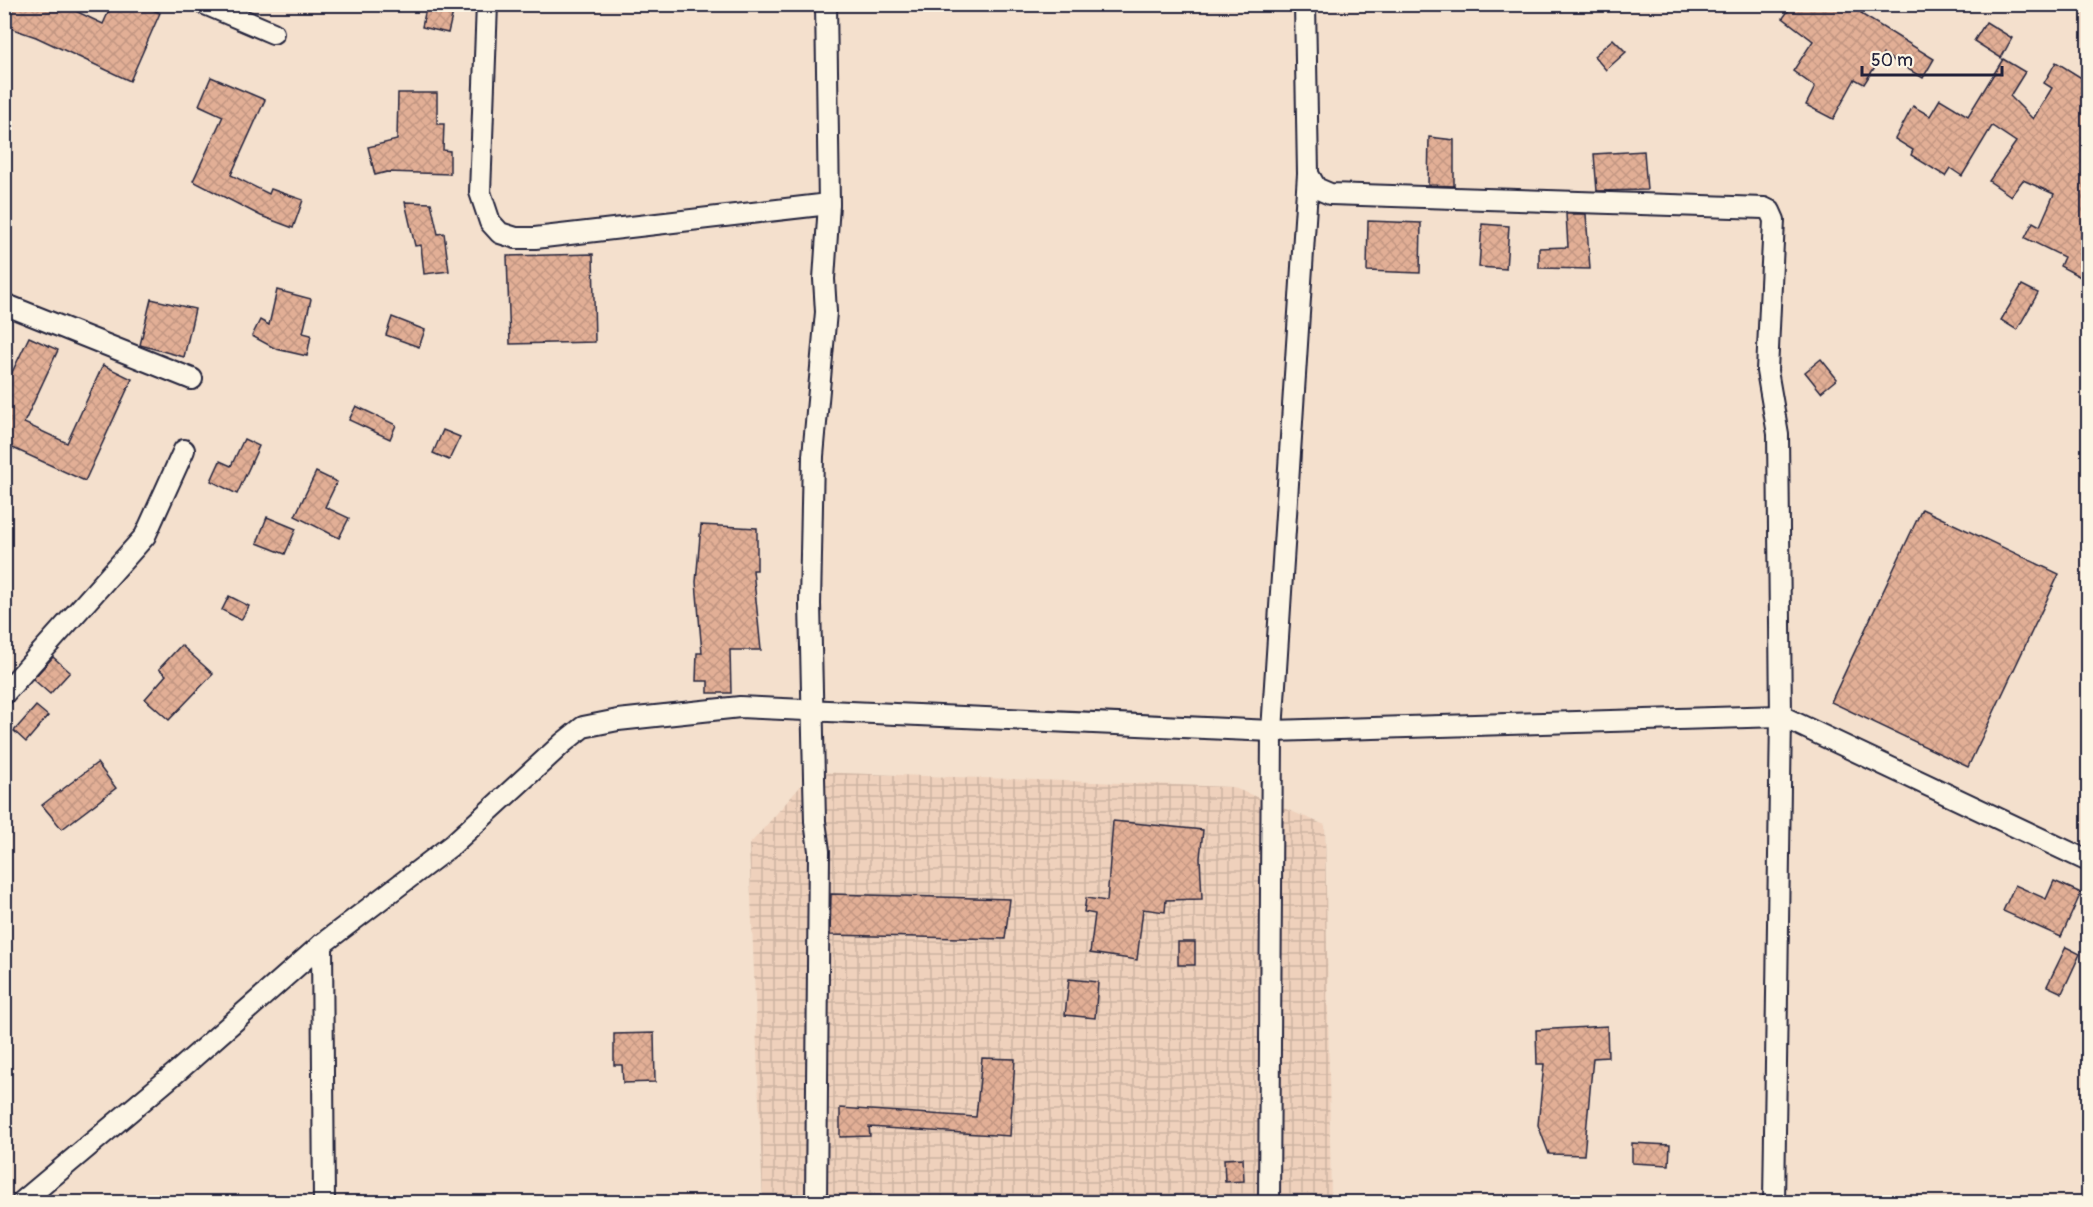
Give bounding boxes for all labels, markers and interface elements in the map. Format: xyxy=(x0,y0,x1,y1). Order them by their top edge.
scale bar xyxy=(1862,39,2002,77)
text: 50 m xyxy=(1871,49,1913,72)

